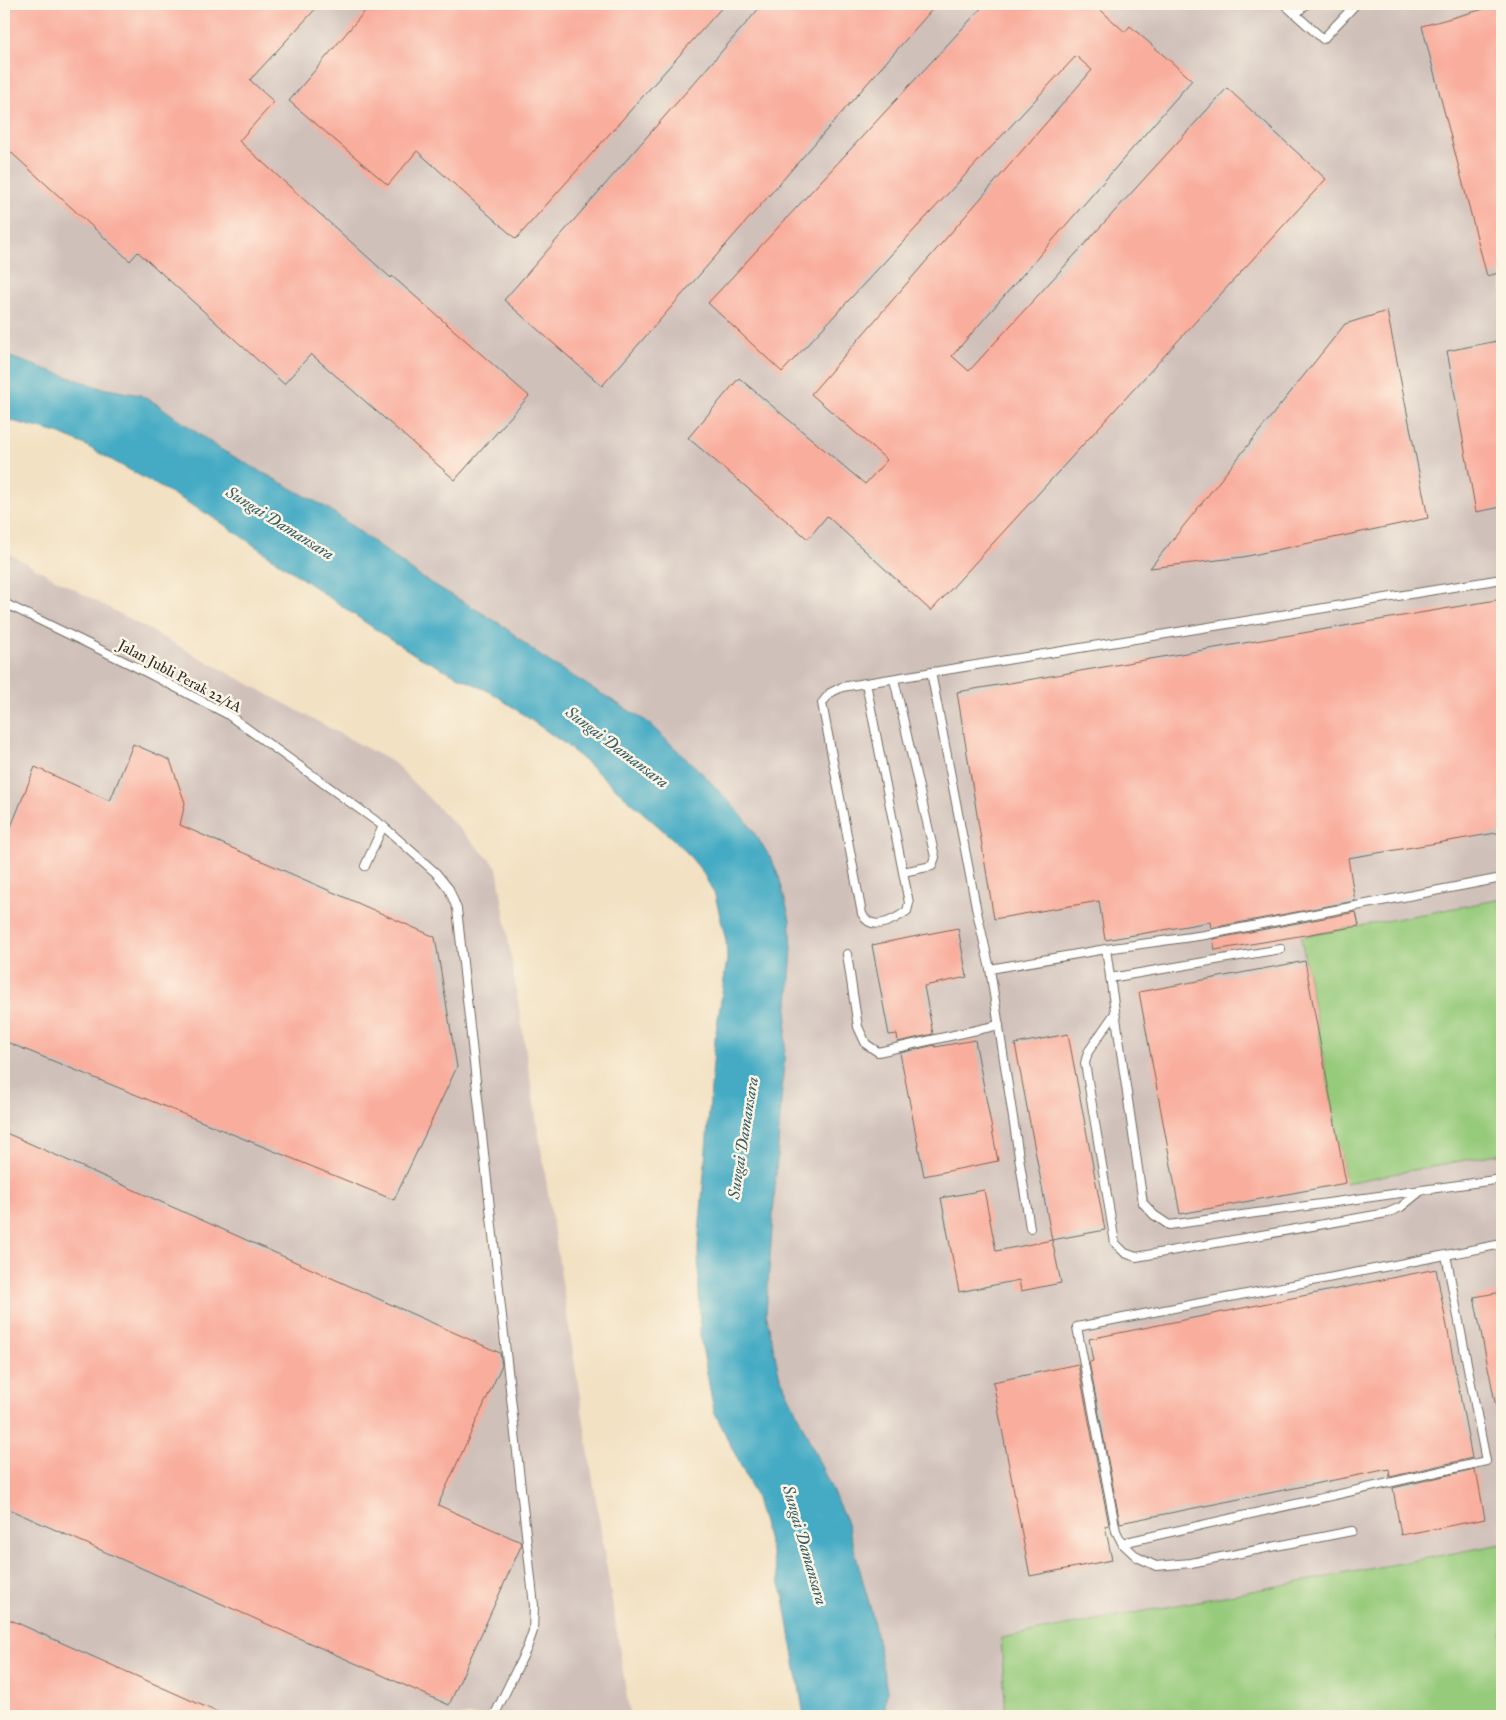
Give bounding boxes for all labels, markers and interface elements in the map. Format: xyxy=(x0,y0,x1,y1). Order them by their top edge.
water label: Sungai Damansara xyxy=(222,482,338,564)
street label: Jalan Jubli Perak 22/1A xyxy=(113,635,245,717)
water label: Sungai Damansara xyxy=(561,702,672,792)
water label: Sungai Damansara xyxy=(724,1075,762,1201)
water label: Sungai Damansara xyxy=(779,1482,831,1607)

